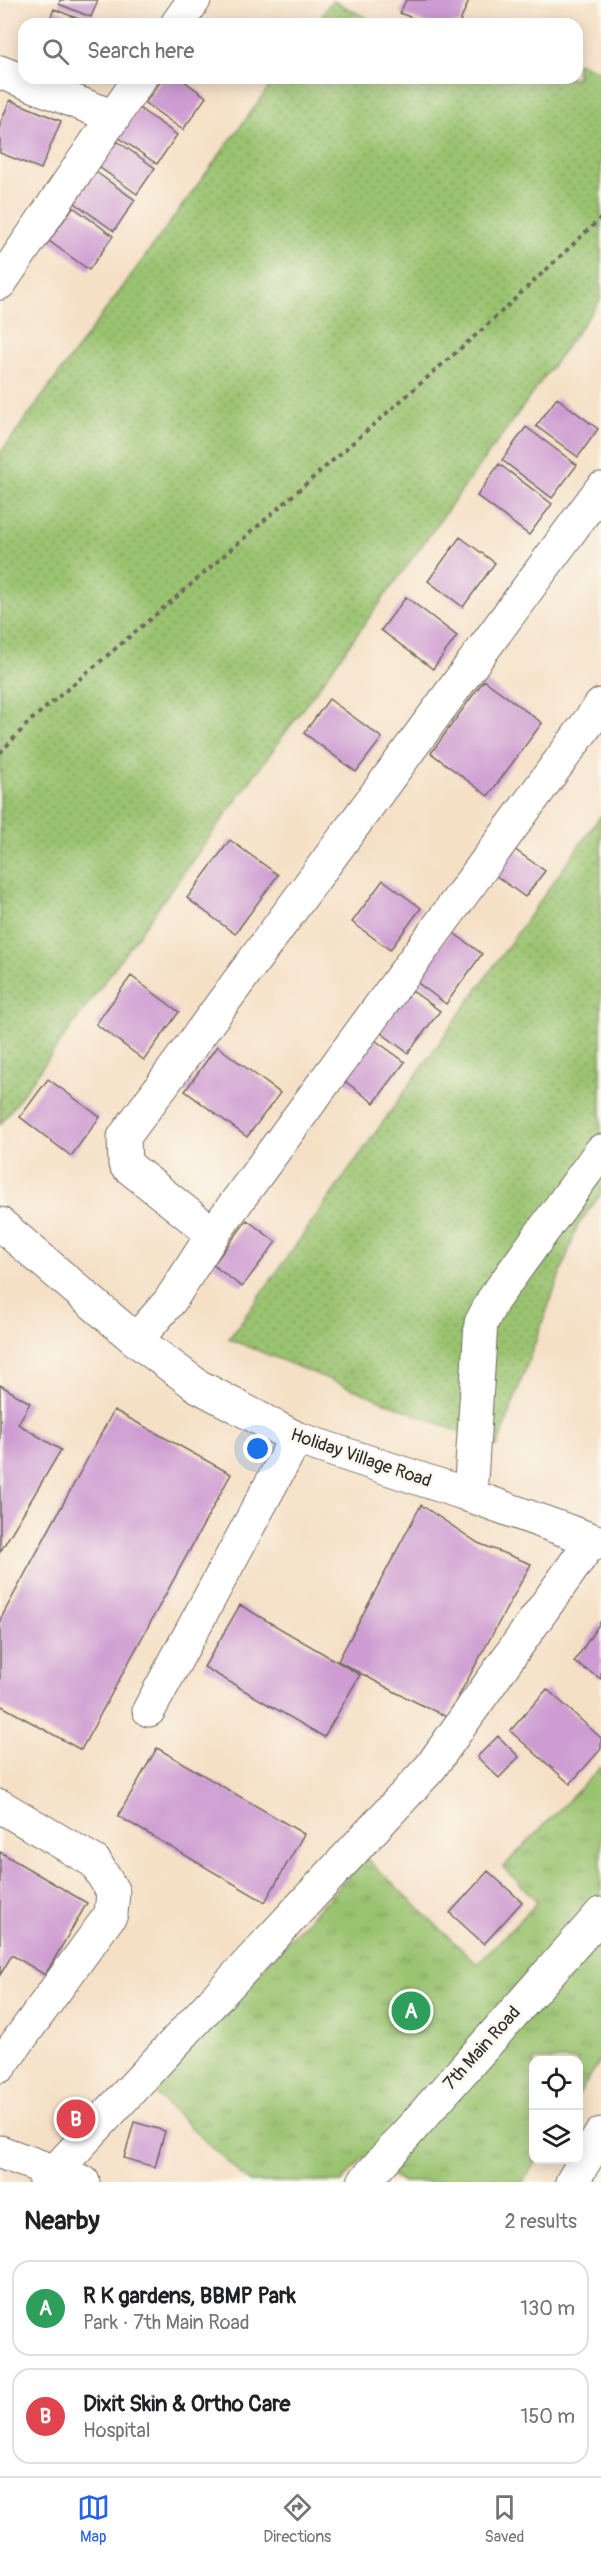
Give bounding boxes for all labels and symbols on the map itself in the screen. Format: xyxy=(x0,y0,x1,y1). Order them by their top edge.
street label: Holiday Village Road xyxy=(288,1423,434,1493)
your location xyxy=(243,1434,272,1463)
pin: A xyxy=(392,1988,430,2034)
street label: 7th Main Road xyxy=(438,2001,526,2095)
pin: B xyxy=(56,2096,96,2142)

